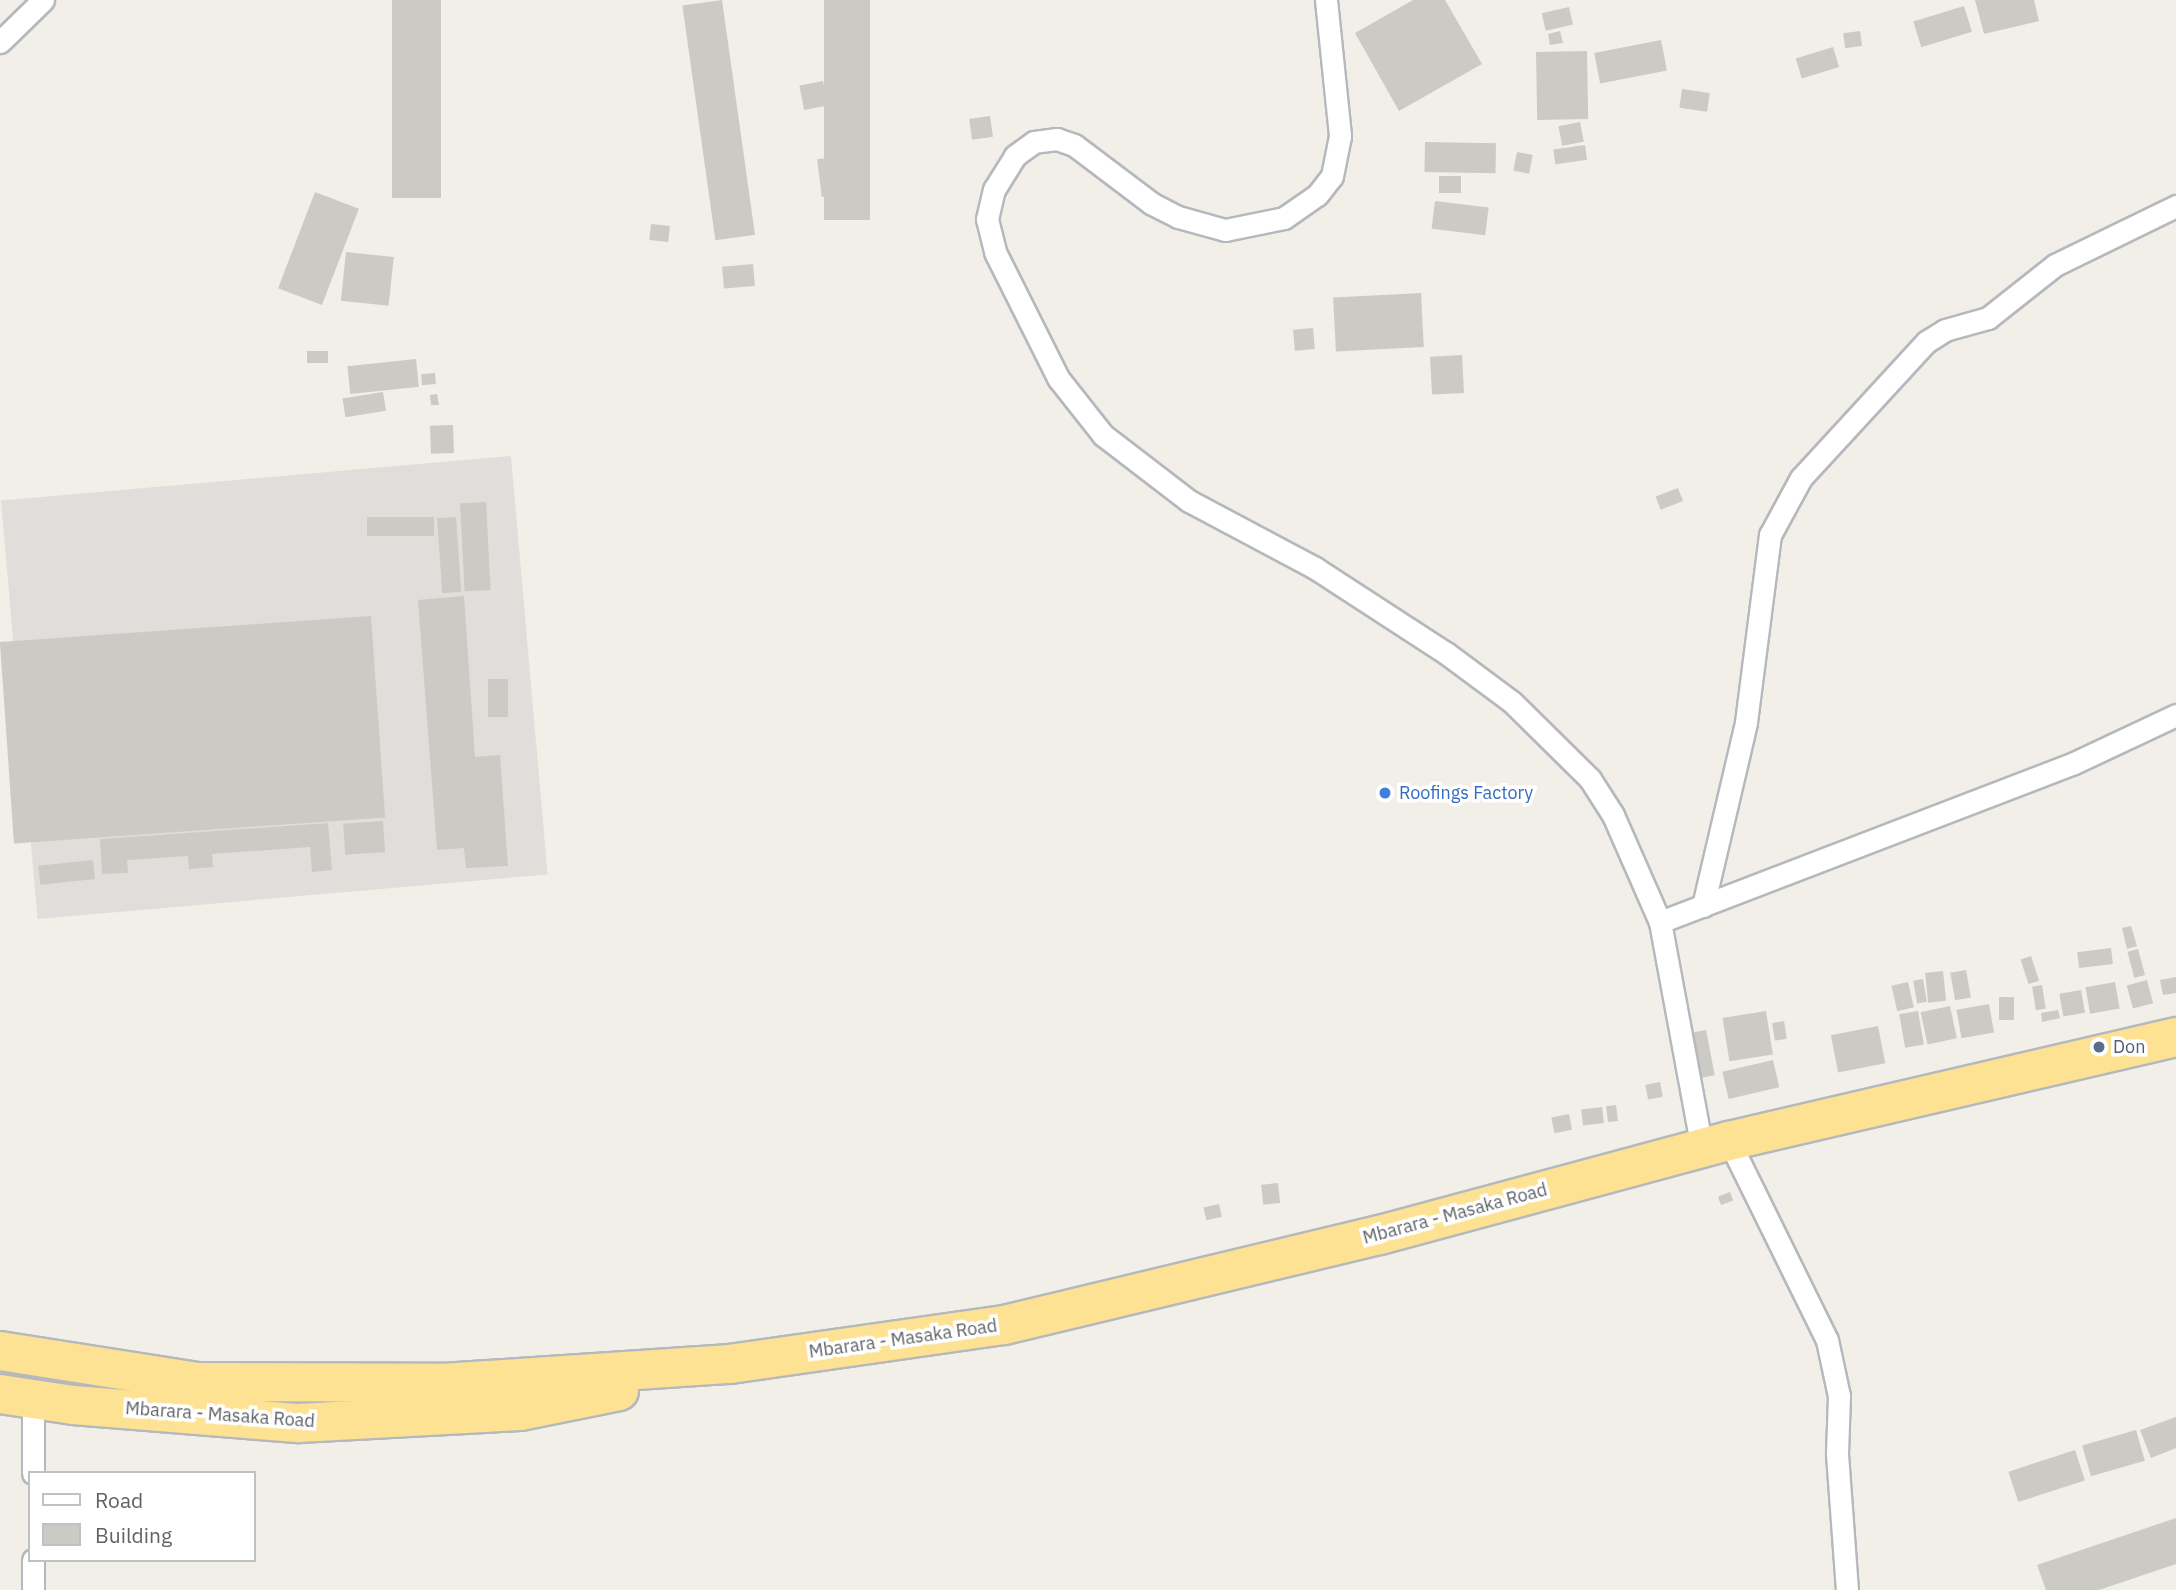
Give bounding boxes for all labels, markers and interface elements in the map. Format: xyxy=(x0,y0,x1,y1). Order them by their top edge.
place label: Roofings Factory xyxy=(1399,782,1533,804)
marker: Roofings Factory xyxy=(1377,785,1393,801)
place label: Don xyxy=(2113,1036,2145,1058)
marker: Don xyxy=(2091,1039,2107,1055)
street label: Mbarara - Masaka Road xyxy=(1360,1179,1550,1249)
street label: Mbarara - Masaka Road xyxy=(807,1315,999,1363)
street label: Mbarara - Masaka Road xyxy=(125,1398,315,1432)
legend xyxy=(28,1471,256,1562)
text: Road xyxy=(95,1486,143,1514)
text: Building xyxy=(95,1521,172,1549)

